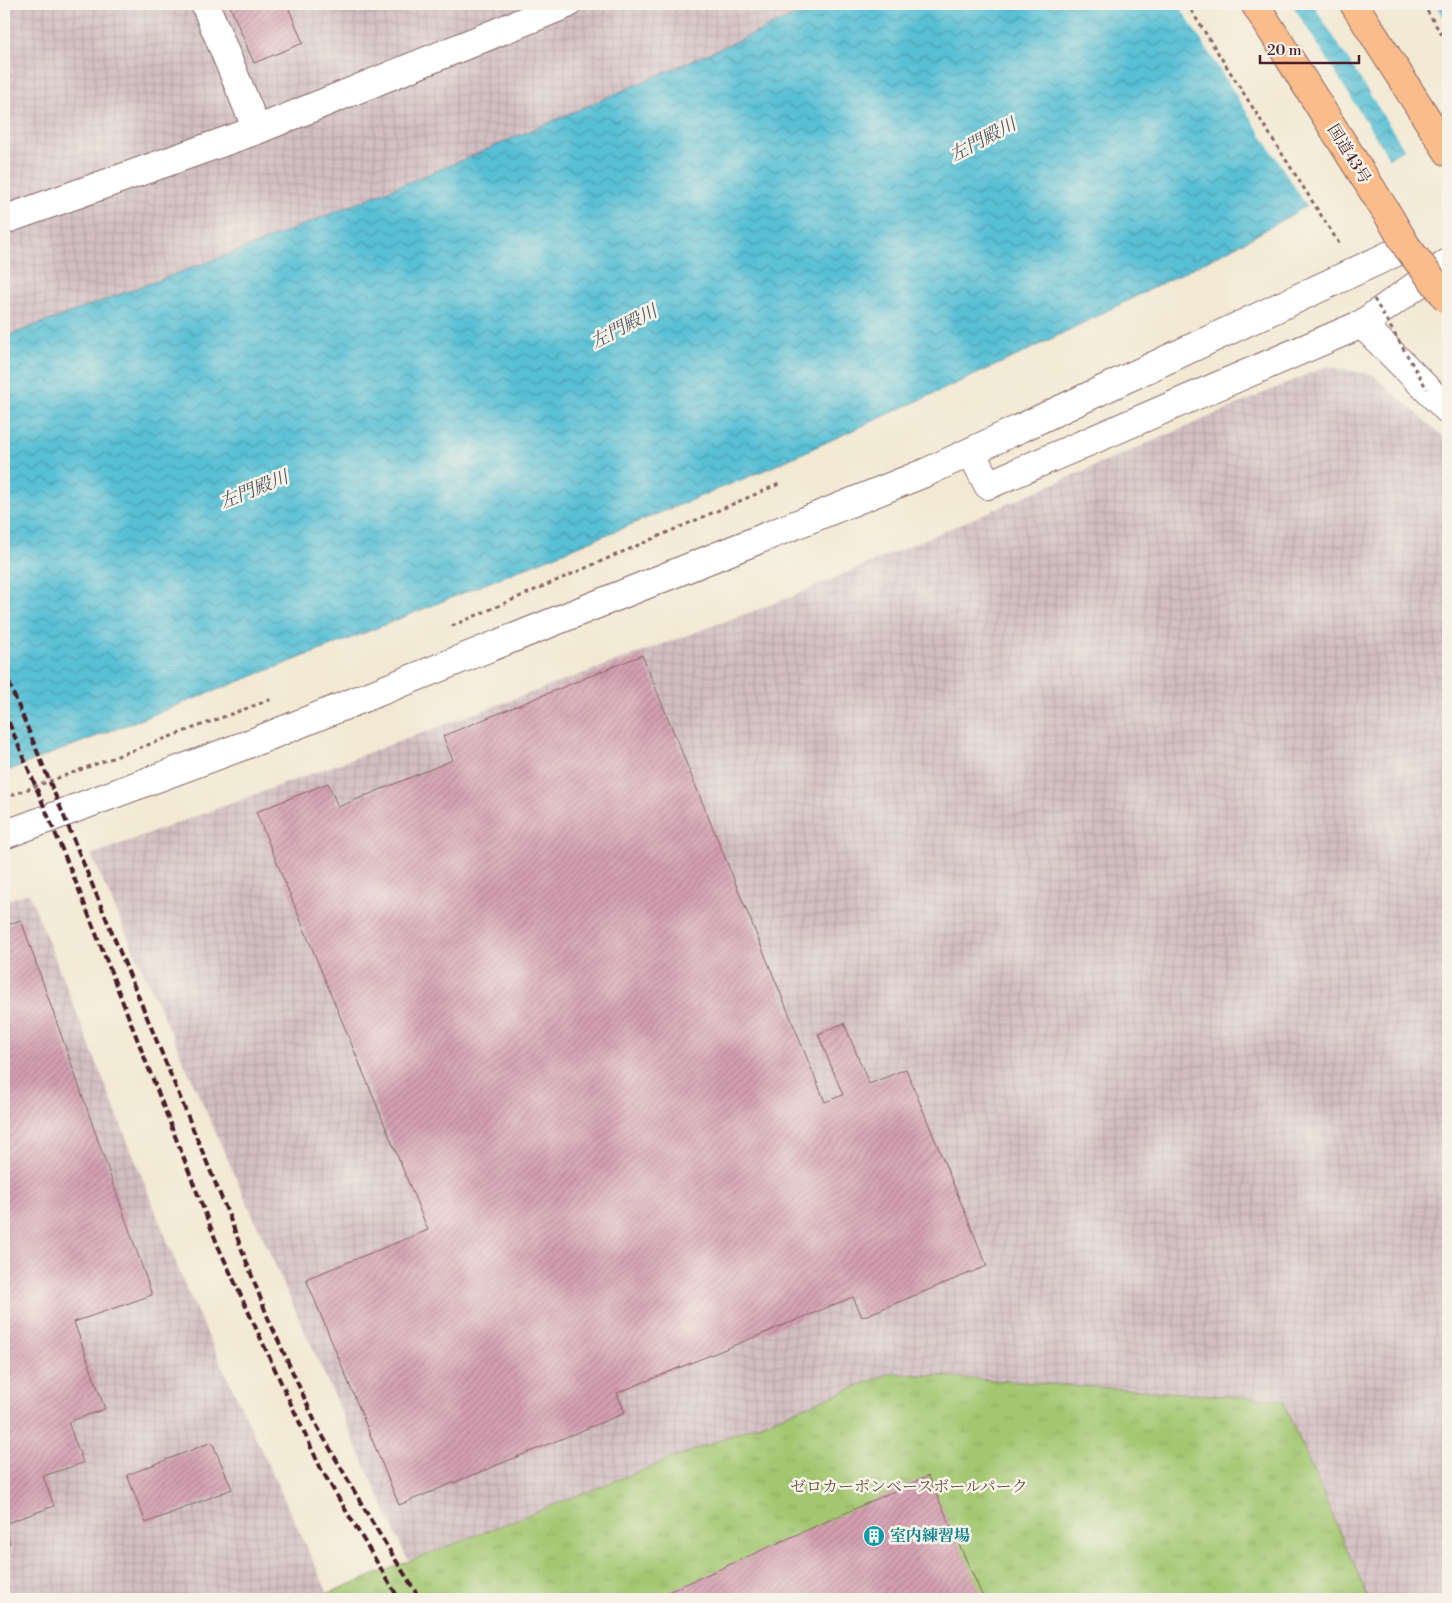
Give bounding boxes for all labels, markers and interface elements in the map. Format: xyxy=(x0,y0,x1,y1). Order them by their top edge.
scale bar xyxy=(1260,32,1358,64)
text: 20 m xyxy=(1267,41,1302,60)
water label: 左門殿川 xyxy=(946,112,1022,167)
street label: 国道43号 xyxy=(1323,121,1375,187)
water label: 左門殿川 xyxy=(587,299,663,354)
water label: 左門殿川 xyxy=(216,465,294,514)
park label: ゼロカーボンベースボールパーク xyxy=(790,1477,1028,1497)
building icon: 室内練習場 xyxy=(862,1524,886,1548)
place label: 室内練習場 xyxy=(890,1526,970,1546)

